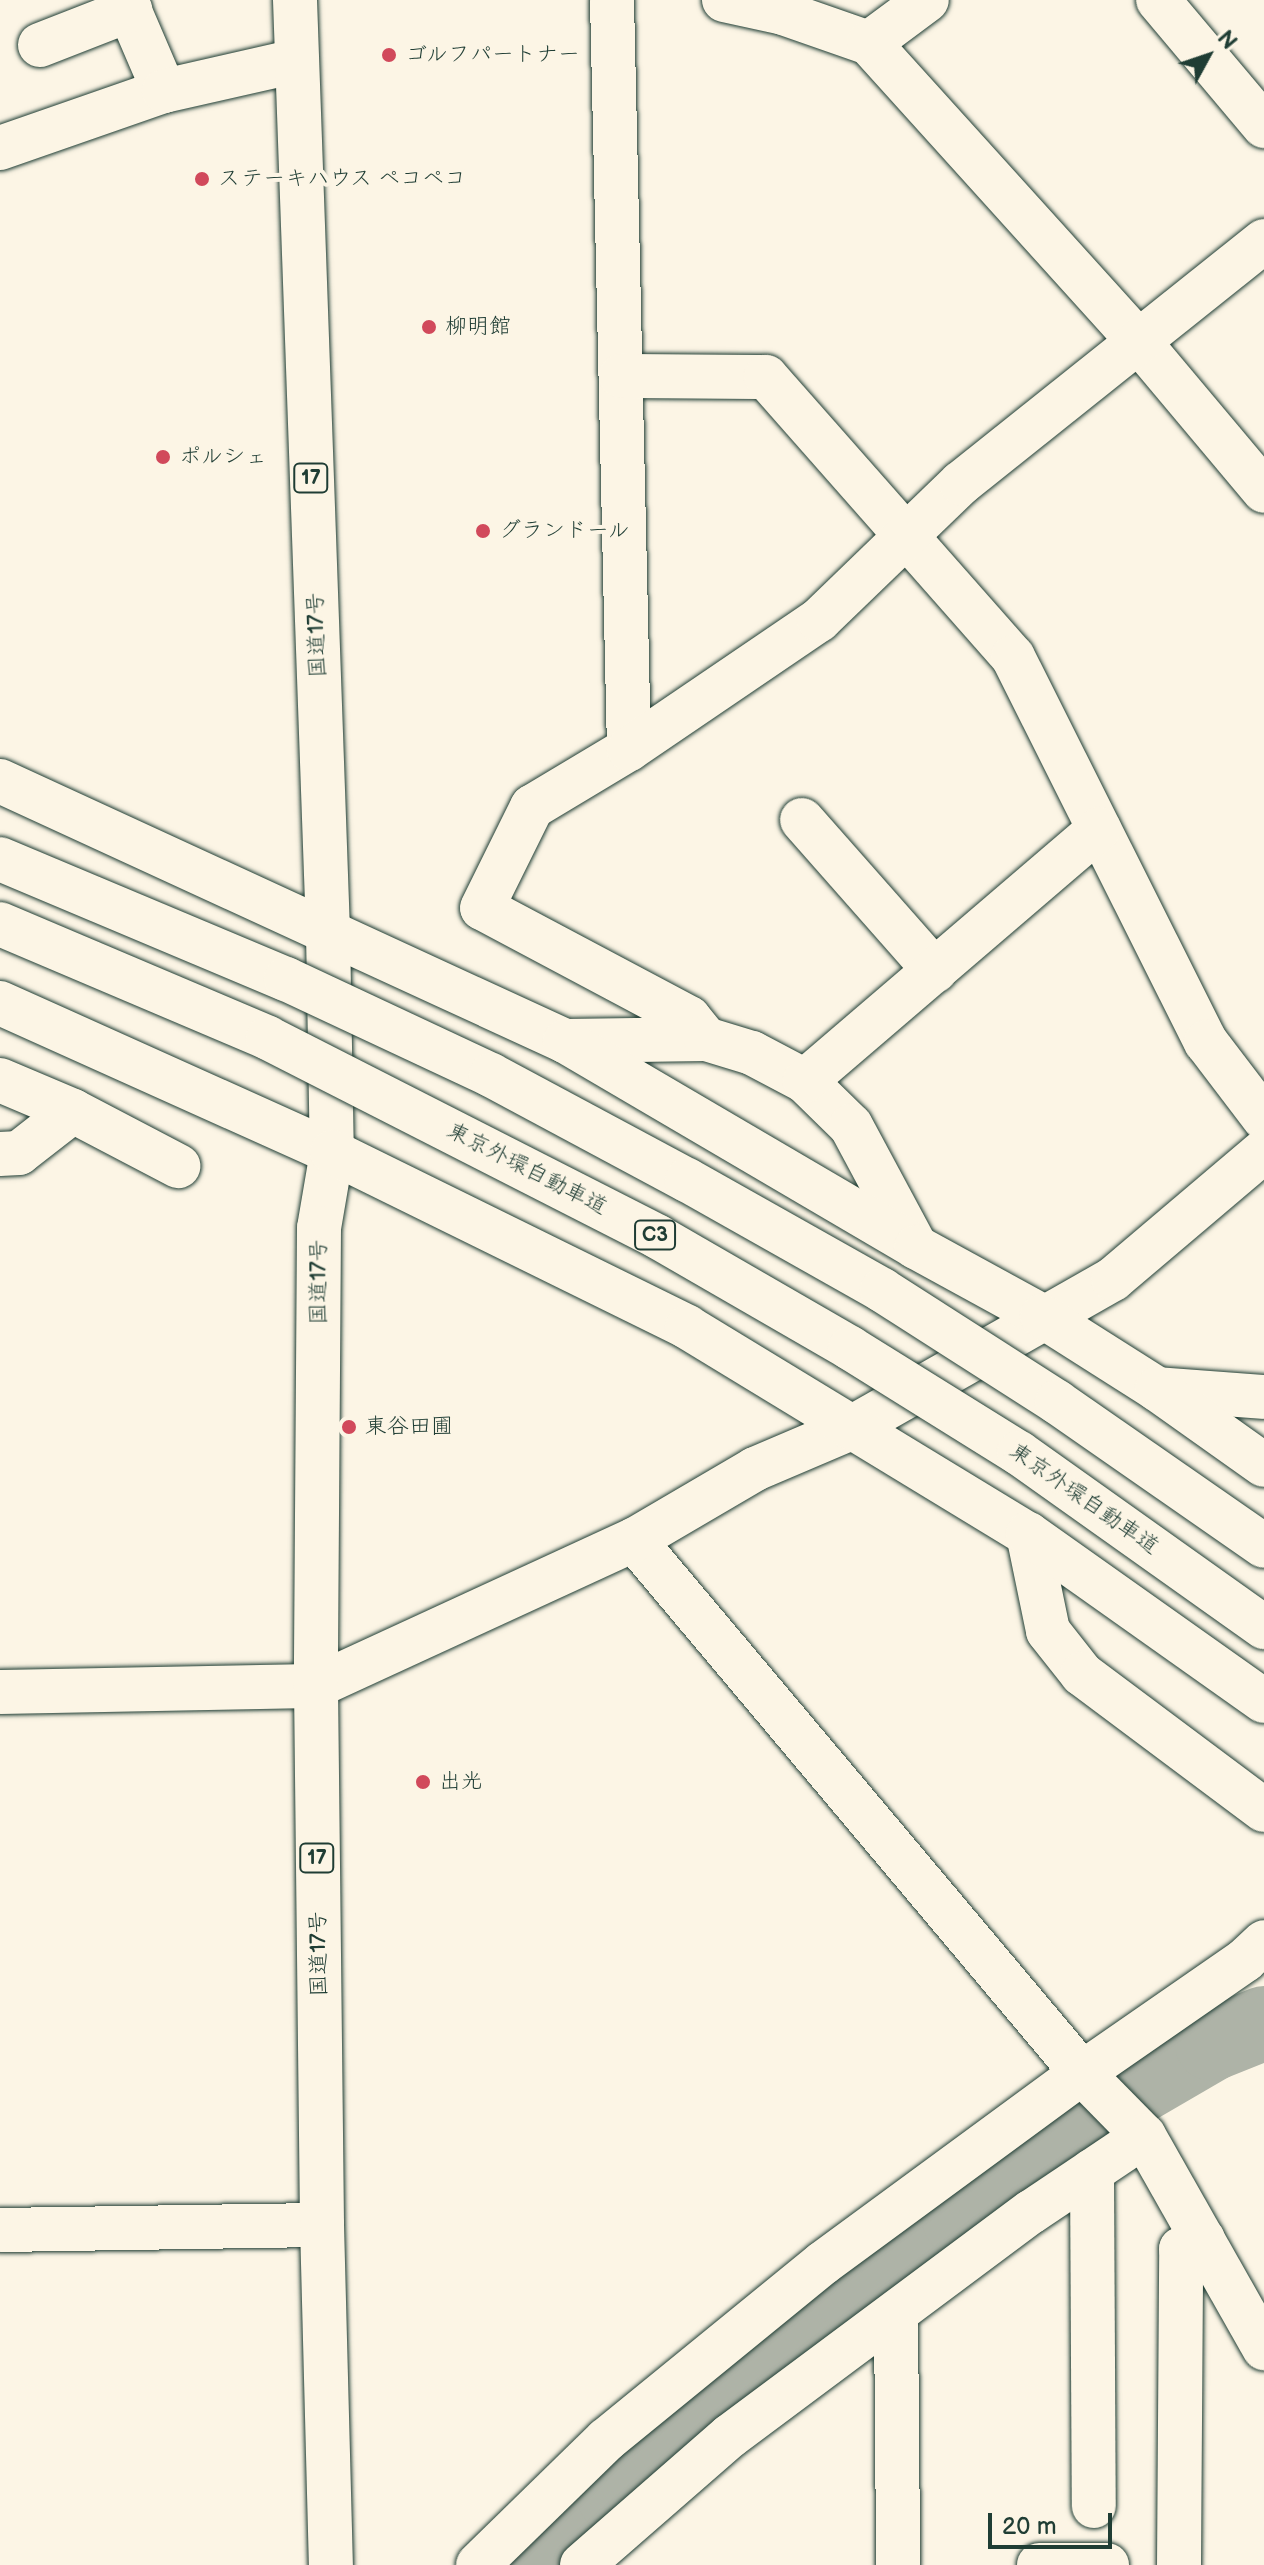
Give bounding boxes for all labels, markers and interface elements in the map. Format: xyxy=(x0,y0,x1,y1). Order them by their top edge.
north arrow xyxy=(1168,16,1248,96)
text: N xyxy=(1211,25,1242,55)
place label: ゴルフパートナー xyxy=(405,42,581,68)
marker: ゴルフパートナー xyxy=(380,46,398,64)
place label: ステーキハウス ペコペコ xyxy=(218,166,466,192)
marker: ステーキハウス ペコペコ xyxy=(193,170,211,188)
place label: 柳明館 xyxy=(445,314,511,340)
marker: 柳明館 xyxy=(420,318,438,336)
place label: ポルシェ xyxy=(179,444,267,470)
marker: ポルシェ xyxy=(154,448,172,466)
road number: 17 xyxy=(293,462,329,494)
place label: グランドール xyxy=(499,518,631,544)
marker: グランドール xyxy=(474,522,492,540)
street label: 国道17号 xyxy=(302,592,332,678)
street label: 東京外環自動車道 xyxy=(443,1117,611,1221)
road number: C3 xyxy=(633,1219,677,1251)
street label: 国道17号 xyxy=(306,1239,332,1325)
place label: 東谷田圃 xyxy=(365,1414,453,1440)
marker: 東谷田圃 xyxy=(340,1418,358,1436)
street label: 東京外環自動車道 xyxy=(1004,1438,1164,1560)
place label: 出光 xyxy=(439,1769,483,1795)
marker: 出光 xyxy=(414,1773,432,1791)
road number: 17 xyxy=(299,1842,335,1874)
street label: 国道17号 xyxy=(305,1911,333,1997)
scale bar xyxy=(992,2497,1116,2547)
text: 20 m xyxy=(1002,2512,1057,2541)

